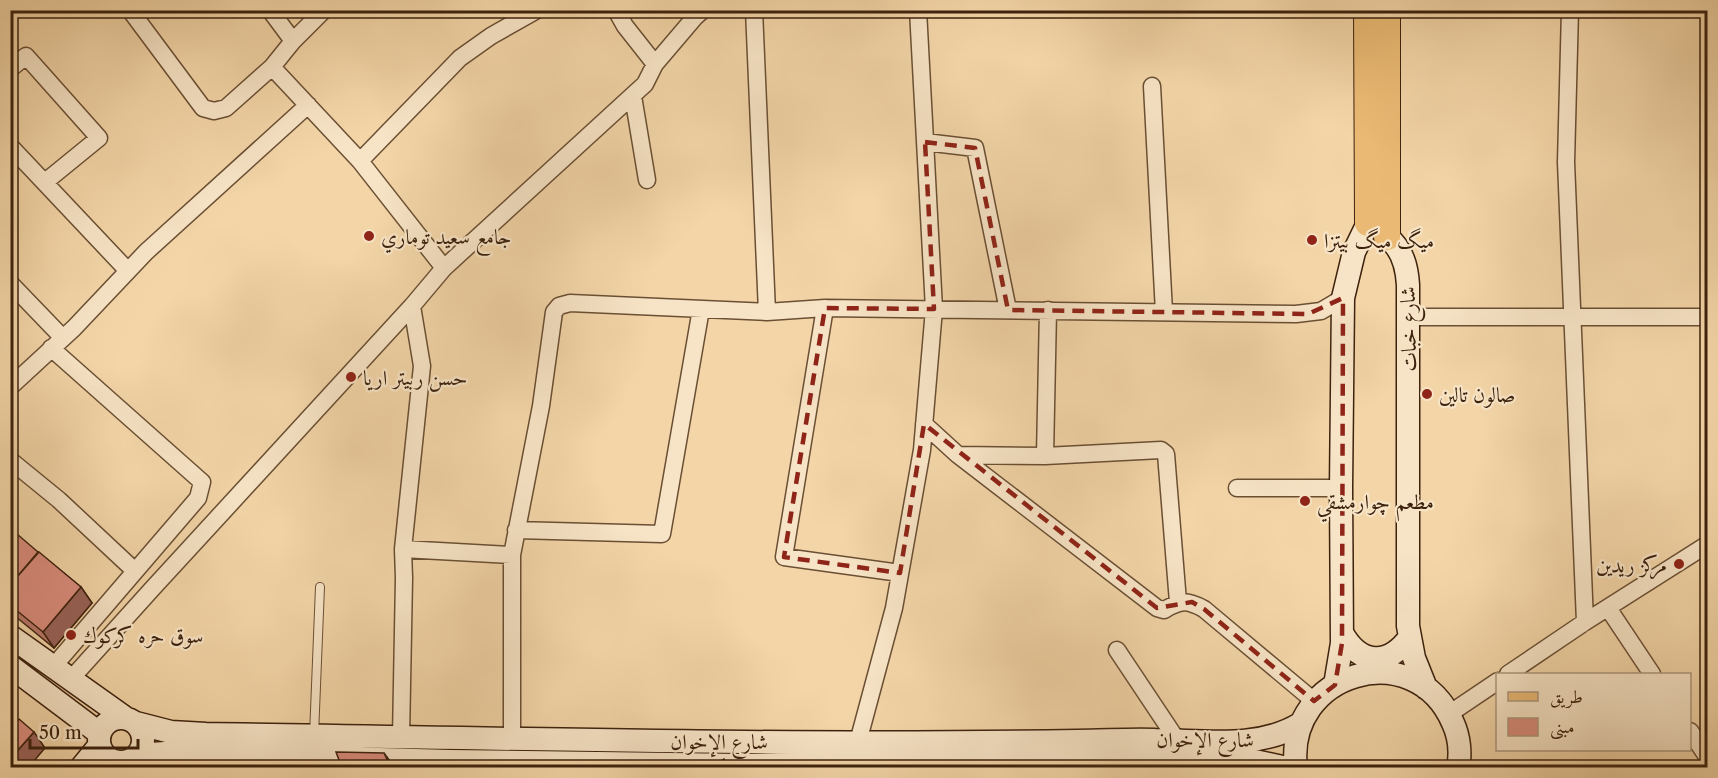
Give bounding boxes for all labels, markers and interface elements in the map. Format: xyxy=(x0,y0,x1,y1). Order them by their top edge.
place label: جامع سعيد توماري xyxy=(381,224,512,256)
place label: ميگ ميگ بيتزا xyxy=(1324,228,1434,253)
marker: جامع سعيد توماري xyxy=(362,229,376,243)
marker: ميگ ميگ بيتزا xyxy=(1305,233,1319,247)
street label: شارع خبات xyxy=(1395,286,1427,372)
place label: حسن ربيتر اريا xyxy=(363,365,467,392)
marker: حسن ربيتر اريا xyxy=(344,370,358,384)
place label: صالون تالين xyxy=(1439,382,1515,408)
marker: صالون تالين xyxy=(1420,387,1434,401)
place label: مطعم چوارمشقي xyxy=(1317,489,1434,522)
marker: مطعم چوارمشقي xyxy=(1298,494,1312,508)
place label: مركز ريدين xyxy=(1596,552,1667,580)
marker: مركز ريدين xyxy=(1672,557,1686,571)
place label: سوق حره كركوك xyxy=(83,623,204,649)
marker: سوق حره كركوك xyxy=(64,628,78,642)
legend xyxy=(1496,673,1691,751)
text: طريق xyxy=(1550,686,1583,709)
scale bar xyxy=(30,712,138,750)
text: مبنى xyxy=(1550,716,1575,740)
text: 50 m xyxy=(39,722,82,744)
street label: شارع الإخوان xyxy=(1156,727,1254,758)
street label: شارع الإخوان xyxy=(670,729,768,760)

